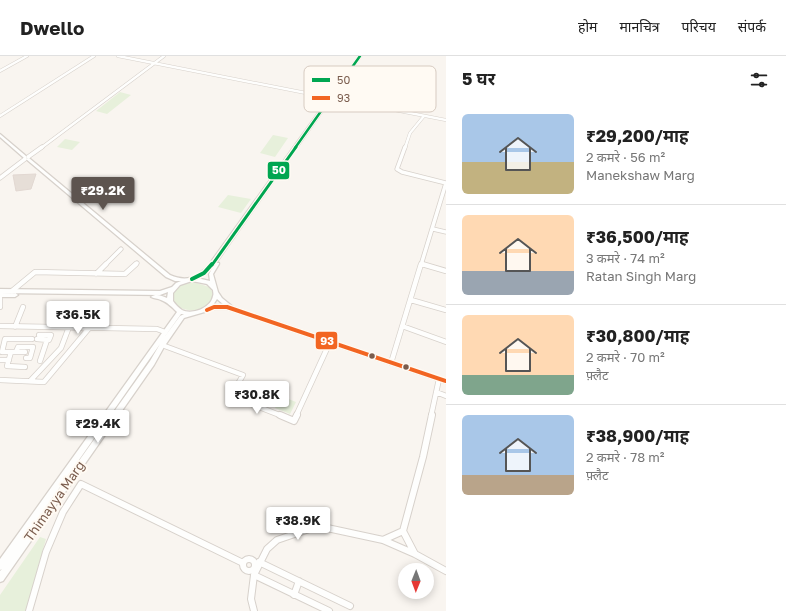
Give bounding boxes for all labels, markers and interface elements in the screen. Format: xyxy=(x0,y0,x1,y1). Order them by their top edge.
text: Dwello xyxy=(20,16,85,39)
text: होम xyxy=(578,18,597,35)
text: मानचित्र xyxy=(619,18,660,35)
text: परिचय xyxy=(682,18,716,35)
text: संपर्क xyxy=(738,18,766,35)
legend xyxy=(304,66,436,112)
text: 5 घर xyxy=(462,68,495,89)
icon: filters xyxy=(748,69,770,91)
text: 50 xyxy=(337,73,350,86)
text: 93 xyxy=(337,91,350,104)
text: ₹29,200/माह xyxy=(586,125,689,146)
icon: home xyxy=(494,130,542,178)
text: 2 कमरे · 56 m² xyxy=(586,149,665,165)
line badge: 50 xyxy=(267,161,290,180)
text: 50 xyxy=(272,163,286,176)
text: Manekshaw Marg xyxy=(586,167,695,183)
pin: ₹29.2K xyxy=(70,177,136,211)
text: ₹29.2K xyxy=(80,182,126,198)
text: ₹36,500/माह xyxy=(586,226,689,247)
icon: home xyxy=(494,231,542,279)
text: 3 कमरे · 74 m² xyxy=(586,250,665,266)
text: Ratan Singh Marg xyxy=(586,268,696,284)
pin: ₹36.5K xyxy=(45,301,111,335)
text: ₹36.5K xyxy=(55,306,101,322)
text: ₹30,800/माह xyxy=(586,325,689,346)
line badge: 93 xyxy=(315,331,338,350)
icon: home xyxy=(494,331,542,379)
text: 93 xyxy=(320,334,334,347)
text: 2 कमरे · 70 m² xyxy=(586,349,665,365)
unlabelled marker xyxy=(367,351,377,361)
unlabelled marker xyxy=(401,362,411,372)
text: फ़्लैट xyxy=(586,367,609,383)
pin: ₹30.8K xyxy=(224,381,290,415)
text: ₹30.8K xyxy=(234,386,280,402)
pin: ₹29.4K xyxy=(65,410,131,444)
text: ₹29.4K xyxy=(75,415,121,431)
text: ₹38,900/माह xyxy=(586,425,689,446)
icon: home xyxy=(494,431,542,479)
text: 2 कमरे · 78 m² xyxy=(586,449,665,465)
street label: Thimayya Marg xyxy=(20,458,88,544)
text: फ़्लैट xyxy=(586,467,609,483)
pin: ₹38.9K xyxy=(265,507,331,541)
text: ₹38.9K xyxy=(275,512,321,528)
north arrow xyxy=(398,563,434,599)
map controls xyxy=(398,563,434,599)

